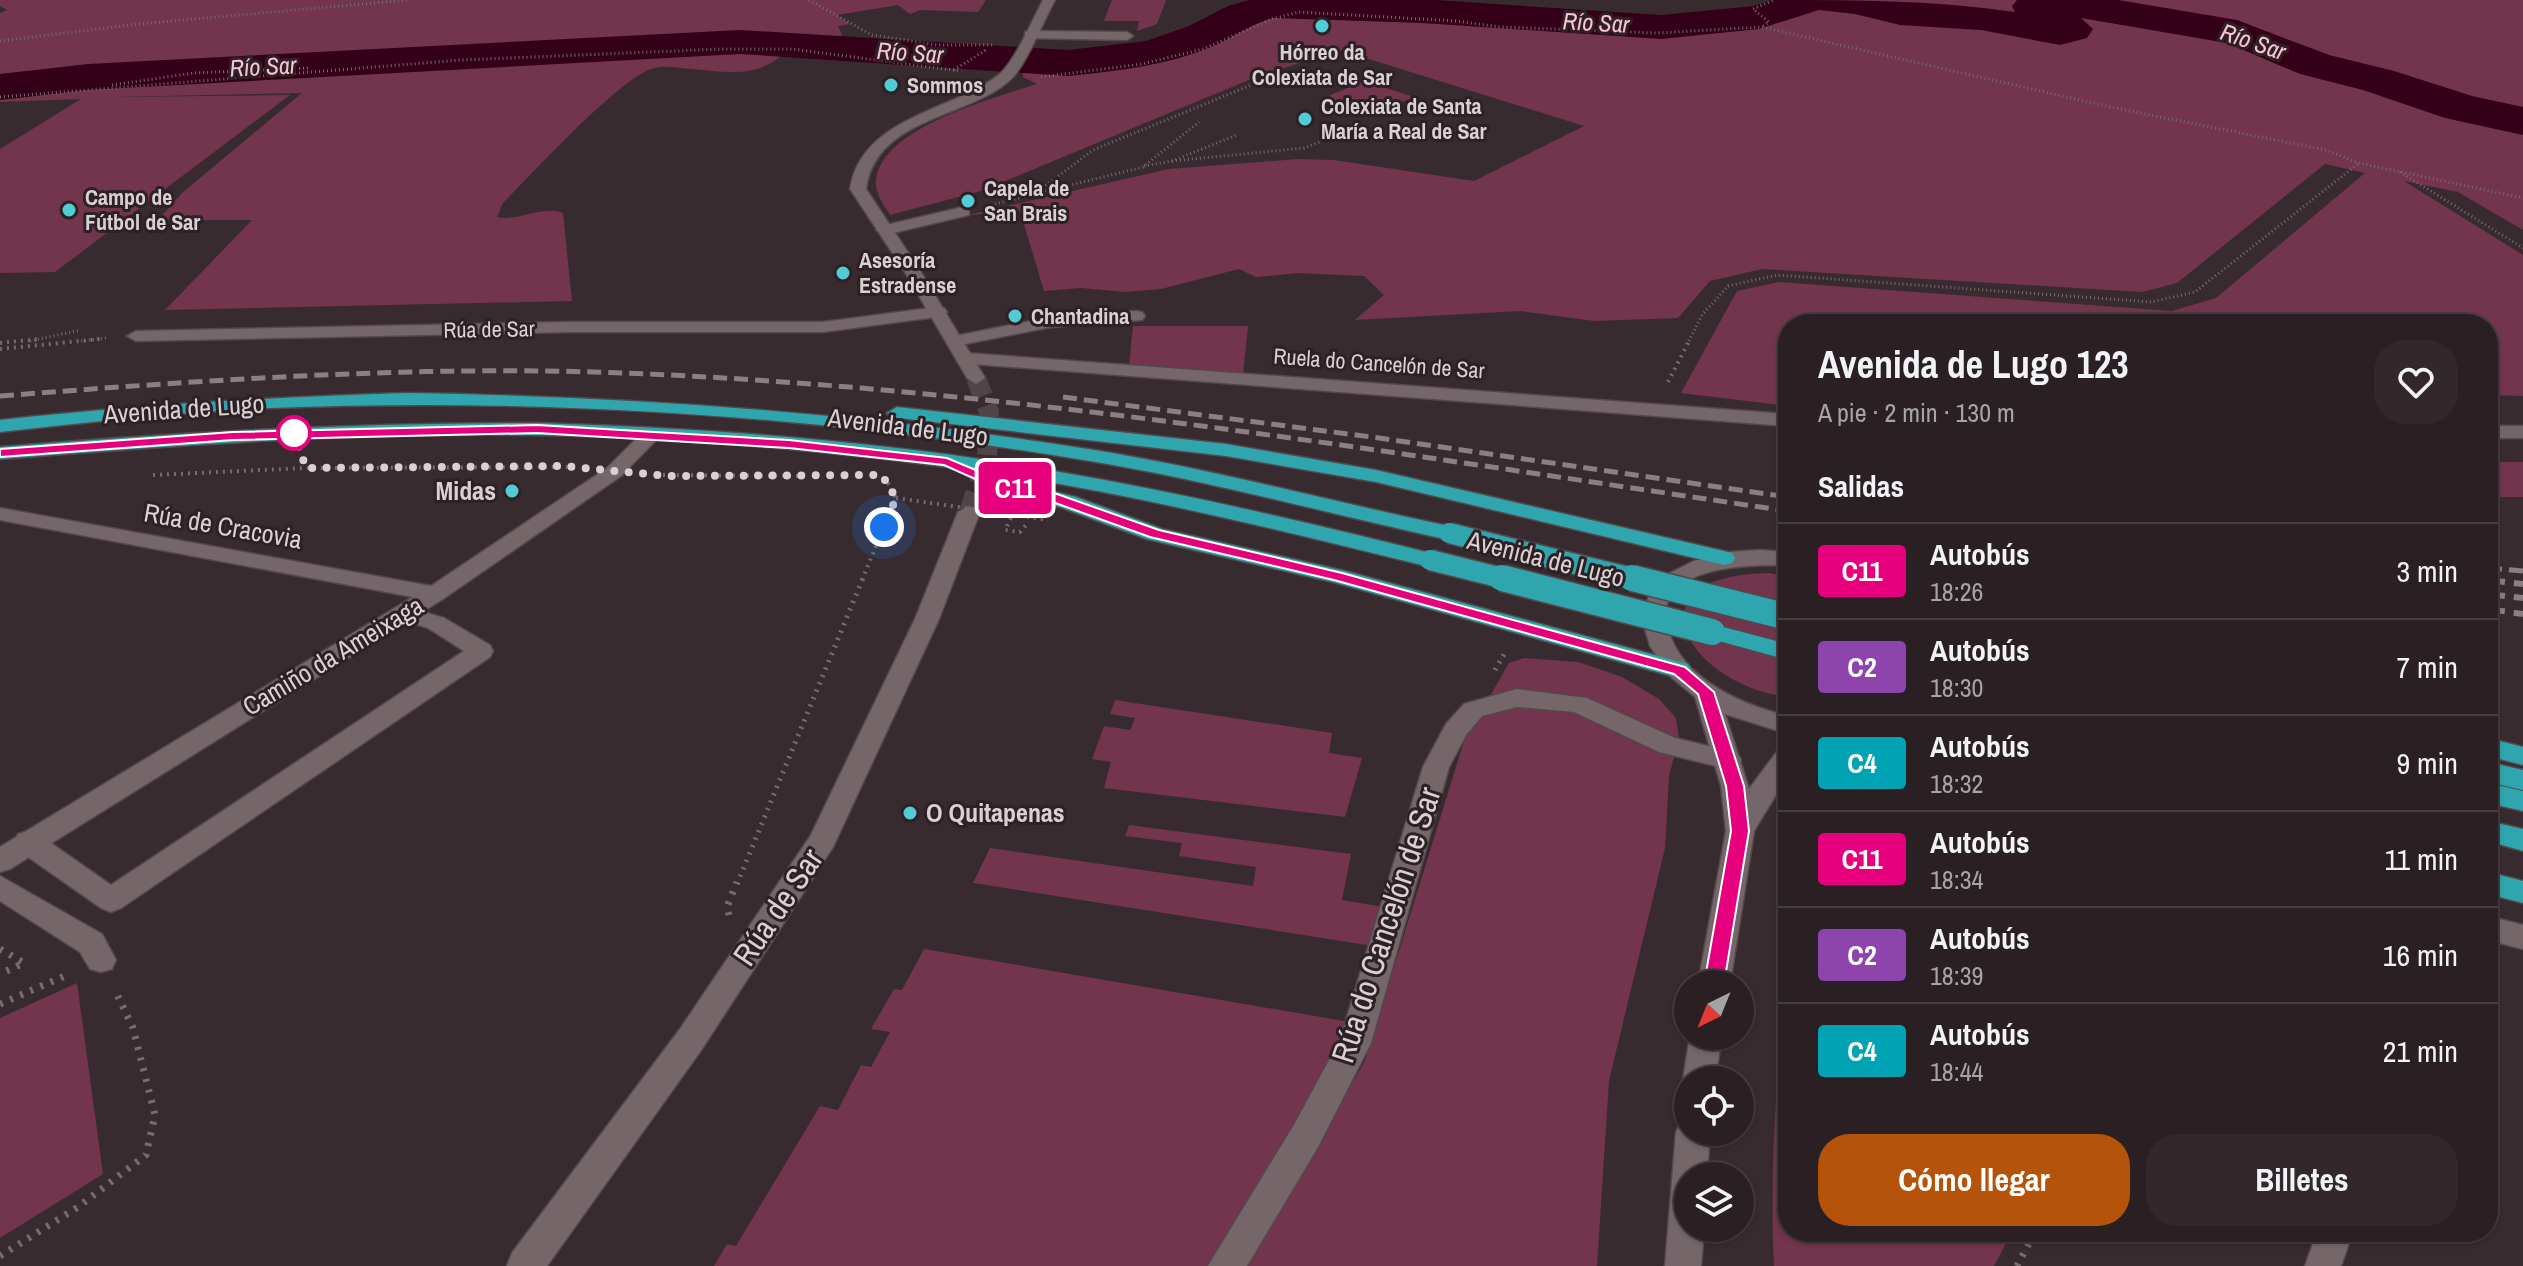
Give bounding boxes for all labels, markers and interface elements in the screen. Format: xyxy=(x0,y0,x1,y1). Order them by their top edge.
water label: Río Sar xyxy=(1562,4,1632,40)
water label: Río Sar xyxy=(2217,15,2291,68)
marker: Hórreo da Colexiata de Sar xyxy=(1313,17,1331,35)
water label: Río Sar xyxy=(876,34,946,70)
place label: Hórreo da Colexiata de Sar xyxy=(1252,37,1392,92)
water label: Río Sar xyxy=(229,48,299,84)
place label: Sommos xyxy=(907,70,983,100)
marker: Sommos xyxy=(882,76,900,94)
place label: Colexiata de Santa María a Real de Sar xyxy=(1321,91,1486,146)
marker: Colexiata de Santa María a Real de Sar xyxy=(1296,110,1314,128)
place label: Capela de San Brais xyxy=(984,173,1069,228)
place label: Campo de Fútbol de Sar xyxy=(85,182,200,237)
marker: Capela de San Brais xyxy=(959,192,977,210)
marker: Campo de Fútbol de Sar xyxy=(60,201,78,219)
place label: Asesoría Estradense xyxy=(859,245,956,300)
marker: Asesoría Estradense xyxy=(834,264,852,282)
place label: Chantadina xyxy=(1031,301,1129,331)
marker: Chantadina xyxy=(1006,307,1024,325)
street label: Rúa de Sar xyxy=(443,313,535,345)
text: Avenida de Lugo 123 xyxy=(1818,339,2129,390)
button: heart xyxy=(2374,340,2458,424)
street label: Ruela do Cancelón de Sar xyxy=(1272,341,1486,385)
street label: Avenida de Lugo xyxy=(102,385,265,432)
text: A pie · 2 min · 130 m xyxy=(1818,395,2015,430)
street label: Avenida de Lugo xyxy=(825,399,990,454)
unlabelled marker xyxy=(277,416,311,450)
line badge: C11 xyxy=(969,462,1061,514)
text: Salidas xyxy=(1818,466,1904,506)
text: C11 xyxy=(995,469,1035,507)
place label: Midas xyxy=(436,473,496,508)
marker: Midas xyxy=(503,482,521,500)
street label: Rúa de Cracovia xyxy=(141,494,305,557)
your location xyxy=(864,507,904,547)
street label: Avenida de Lugo xyxy=(1463,522,1628,595)
text: Autobús xyxy=(1930,534,2030,574)
text: 3 min xyxy=(2396,551,2458,591)
text: C11 xyxy=(1842,552,1882,590)
text: 18:26 xyxy=(1930,574,1983,609)
street label: Camiño da Ameixaga xyxy=(236,588,430,723)
text: Autobús xyxy=(1930,630,2030,670)
text: 7 min xyxy=(2396,647,2458,687)
text: C2 xyxy=(1847,648,1877,686)
text: 18:30 xyxy=(1930,670,1983,705)
text: Autobús xyxy=(1930,726,2030,766)
text: 9 min xyxy=(2396,743,2458,783)
text: C4 xyxy=(1847,744,1877,782)
text: 18:32 xyxy=(1930,766,1983,801)
street label: Rúa do Cancelón de Sar xyxy=(1321,781,1450,1068)
place label: O Quitapenas xyxy=(926,795,1065,830)
marker: O Quitapenas xyxy=(901,804,919,822)
text: Autobús xyxy=(1930,822,2030,862)
street label: Rúa de Sar xyxy=(723,839,833,974)
text: 11 min xyxy=(2385,839,2458,879)
text: C11 xyxy=(1842,840,1882,878)
text: 18:34 xyxy=(1930,862,1983,897)
text: Autobús xyxy=(1930,918,2030,958)
text: 16 min xyxy=(2383,935,2458,975)
text: C2 xyxy=(1847,936,1877,974)
text: 18:39 xyxy=(1930,958,1983,993)
north arrow xyxy=(1674,970,1754,1050)
map controls xyxy=(1674,970,1754,1242)
text: Autobús xyxy=(1930,1014,2030,1054)
text: 21 min xyxy=(2383,1031,2458,1071)
text: C4 xyxy=(1847,1032,1877,1070)
text: 18:44 xyxy=(1930,1054,1983,1089)
button: locate xyxy=(1674,1066,1754,1146)
button: Cómo llegar xyxy=(1818,1134,2130,1226)
button: Billetes xyxy=(2146,1134,2458,1226)
button: layers xyxy=(1674,1162,1754,1242)

